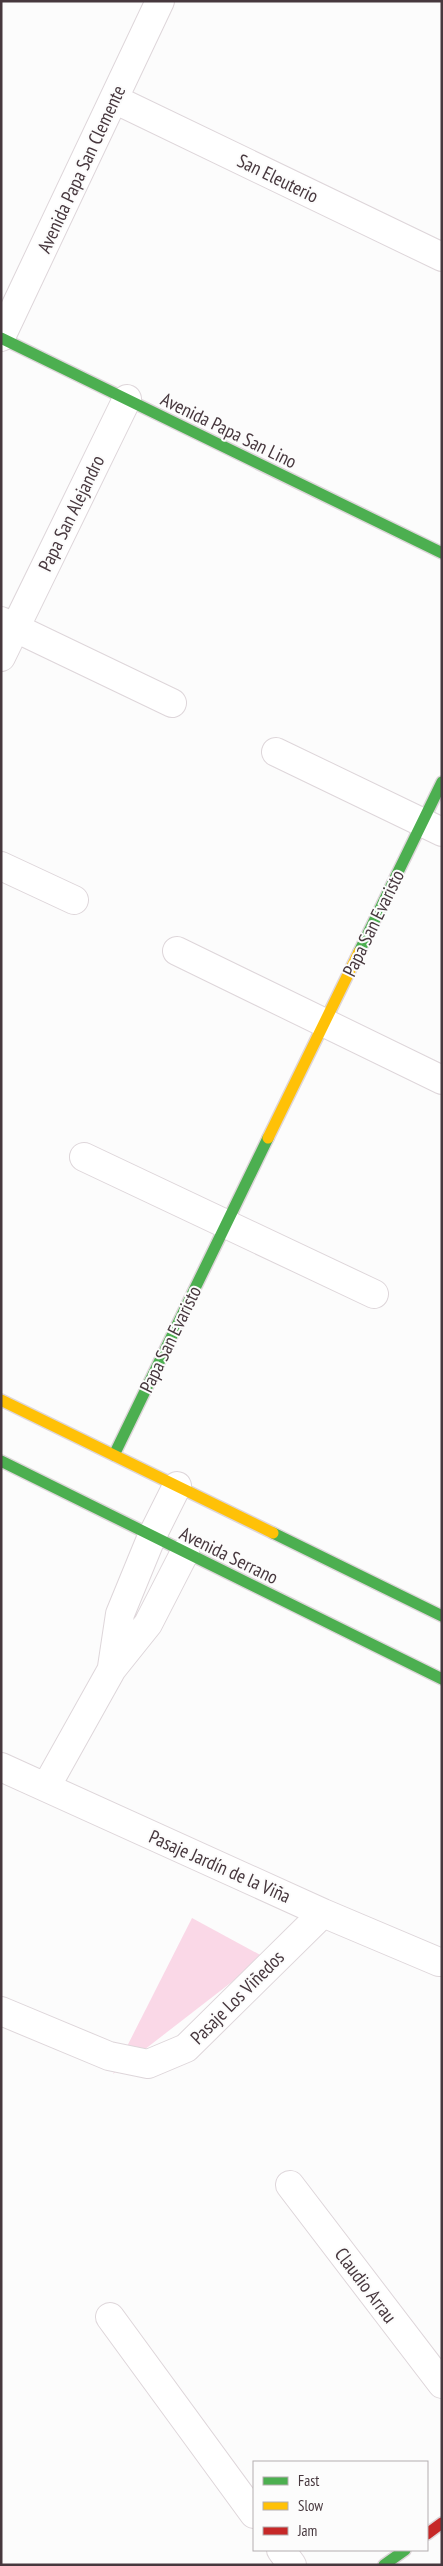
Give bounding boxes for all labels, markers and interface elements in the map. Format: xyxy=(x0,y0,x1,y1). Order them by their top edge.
street label: Avenida Papa San Clemente xyxy=(32,81,130,257)
street label: San Eleuterio xyxy=(234,148,322,208)
street label: Avenida Papa San Lino xyxy=(157,387,301,473)
street label: Papa San Alejandro xyxy=(33,451,109,575)
street label: Papa San Evaristo xyxy=(337,866,409,980)
street label: Papa San Evaristo xyxy=(134,1282,206,1396)
street label: Avenida Serrano xyxy=(176,1521,282,1589)
street label: Pasaje Jardín de la Viña xyxy=(146,1824,294,1908)
street label: Pasaje Los Viñedos xyxy=(185,1945,289,2049)
street label: Claudio Arrau xyxy=(330,2243,402,2327)
legend xyxy=(253,2461,428,2551)
text: Fast xyxy=(298,2471,319,2490)
text: Slow xyxy=(298,2496,323,2515)
text: Jam xyxy=(297,2521,317,2540)

